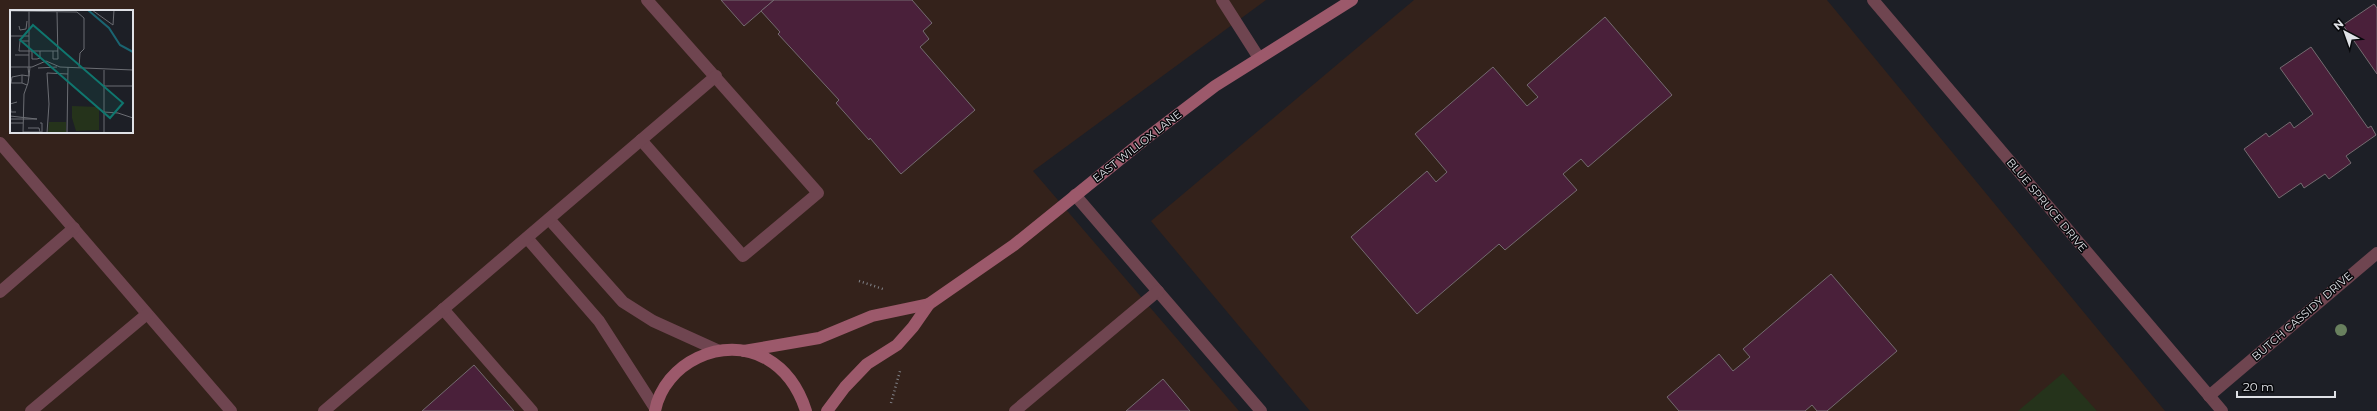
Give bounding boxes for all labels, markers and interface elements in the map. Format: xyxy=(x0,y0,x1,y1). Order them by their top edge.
inset map xyxy=(10,10,133,133)
north arrow xyxy=(2325,12,2365,52)
text: N xyxy=(2330,16,2346,33)
street label: EAST WILLOX LANE xyxy=(1090,107,1184,185)
street label: BLUE SPRUCE DRIVE xyxy=(2004,155,2090,255)
street label: BUTCH CASSIDY DRIVE xyxy=(2249,268,2355,364)
scale bar xyxy=(2237,373,2335,399)
text: 20 m xyxy=(2243,379,2274,394)

